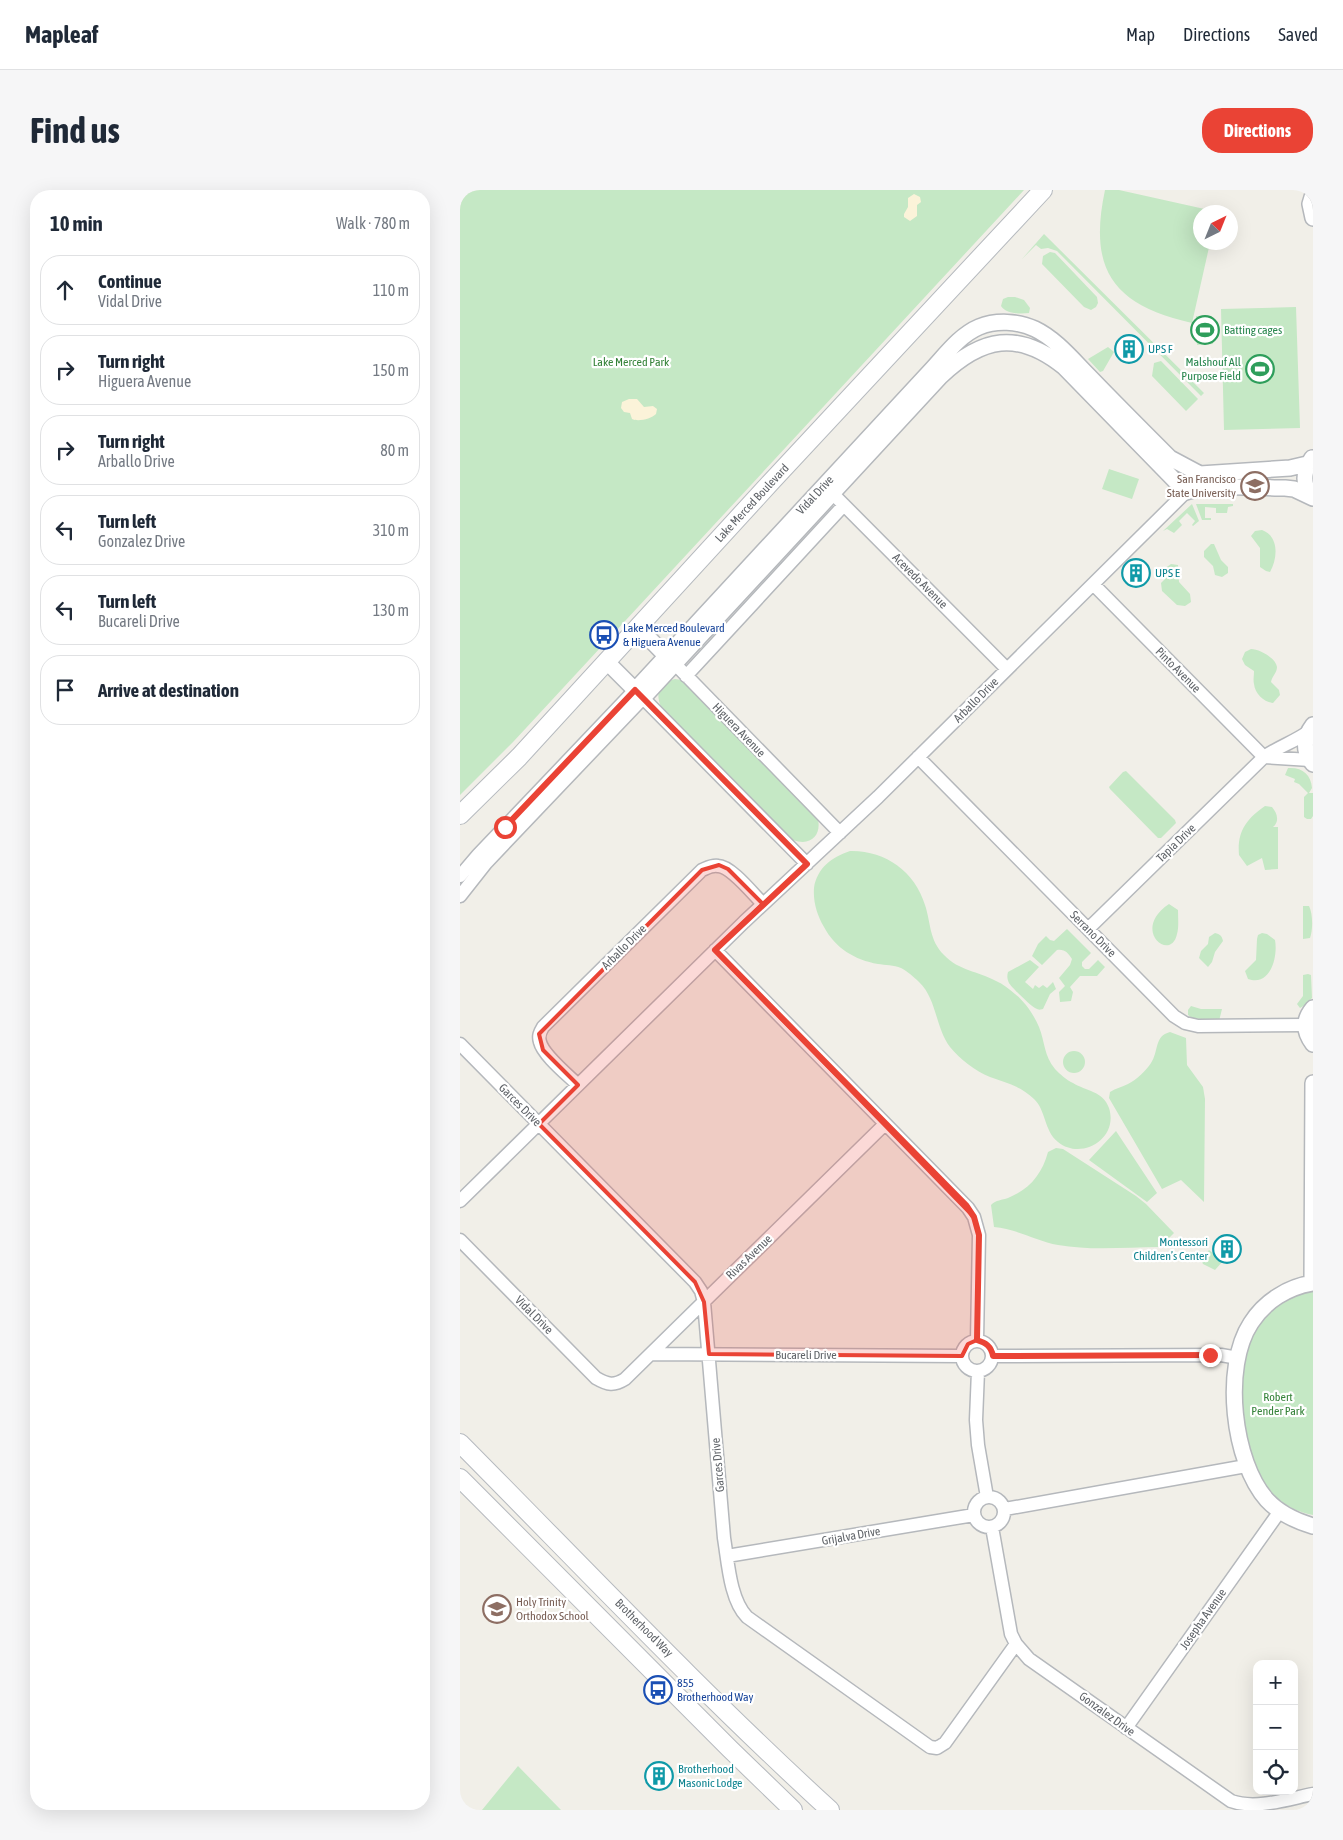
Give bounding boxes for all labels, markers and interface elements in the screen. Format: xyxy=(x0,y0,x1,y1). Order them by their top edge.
text: Mapleaf xyxy=(25,21,98,48)
text: Map xyxy=(1126,24,1155,45)
text: Directions xyxy=(1183,24,1250,45)
text: Saved xyxy=(1278,24,1318,45)
button: Directions xyxy=(1202,108,1313,153)
text: Find us xyxy=(30,110,120,150)
north arrow xyxy=(1193,205,1238,250)
text: 10 min xyxy=(50,211,103,235)
text: Walk · 780 m xyxy=(336,214,410,232)
text: Continue xyxy=(98,270,162,292)
icon: ahead xyxy=(51,276,79,304)
text: 110 m xyxy=(373,281,409,299)
text: Vidal Drive xyxy=(98,292,162,310)
sports icon: Batting cages xyxy=(1190,315,1220,345)
place label: Batting cages xyxy=(1224,323,1282,337)
building icon: UPS F xyxy=(1114,334,1144,364)
place label: UPS F xyxy=(1148,342,1173,356)
text: Turn right xyxy=(98,350,165,372)
sports icon: Malshouf All Purpose Field xyxy=(1245,354,1275,384)
park label: Lake Merced Park xyxy=(593,355,670,369)
place label: Malshouf All Purpose Field xyxy=(1181,355,1242,383)
icon: right xyxy=(51,356,79,384)
text: 150 m xyxy=(373,361,409,379)
text: Higuera Avenue xyxy=(98,372,191,390)
text: Turn right xyxy=(98,430,165,452)
icon: right xyxy=(51,436,79,464)
text: 80 m xyxy=(380,441,409,459)
text: Arballo Drive xyxy=(98,452,175,470)
street label: Lake Merced Boulevard xyxy=(712,461,792,545)
school or university icon: San Francisco State University xyxy=(1240,471,1270,501)
place label: San Francisco State University xyxy=(1167,472,1236,500)
street label: Vidal Drive xyxy=(794,473,836,517)
text: Turn left xyxy=(98,510,156,532)
icon: left xyxy=(51,516,79,544)
text: 310 m xyxy=(373,521,409,539)
text: Gonzalez Drive xyxy=(98,532,185,550)
street label: Acevedo Avenue xyxy=(890,551,950,611)
building icon: UPS E xyxy=(1121,558,1151,588)
place label: UPS E xyxy=(1155,566,1180,580)
text: Turn left xyxy=(98,590,156,612)
icon: left xyxy=(51,596,79,624)
text: 130 m xyxy=(373,601,409,619)
text: Bucareli Drive xyxy=(98,612,180,630)
bus stop icon: Lake Merced Boulevard & Higuera Avenue xyxy=(589,620,619,650)
place label: Lake Merced Boulevard & Higuera Avenue xyxy=(623,621,725,649)
street label: Pinto Avenue xyxy=(1153,645,1203,695)
street label: Arballo Drive xyxy=(951,675,1001,725)
icon: arrive xyxy=(51,676,79,704)
text: Arrive at destination xyxy=(98,679,239,701)
street label: Higuera Avenue xyxy=(710,700,768,760)
route start xyxy=(494,816,517,839)
street label: Tapia Drive xyxy=(1154,821,1198,865)
street label: Serrano Drive xyxy=(1067,908,1119,960)
street label: Arballo Drive xyxy=(599,922,649,972)
street label: Garces Drive xyxy=(496,1081,544,1129)
street label: Rivas Avenue xyxy=(723,1232,775,1282)
building icon: Montessori Children’s Center xyxy=(1212,1234,1242,1264)
place label: Montessori Children’s Center xyxy=(1134,1235,1208,1263)
street label: Vidal Drive xyxy=(512,1293,556,1337)
route end xyxy=(1199,1344,1222,1367)
street label: Bucareli Drive xyxy=(775,1348,837,1362)
park label: Robert Pender Park xyxy=(1251,1390,1305,1418)
street label: Garces Drive xyxy=(709,1437,727,1493)
street label: Grijalva Drive xyxy=(821,1524,881,1548)
street label: Josepha Avenue xyxy=(1177,1586,1229,1652)
school or university icon: Holy Trinity Orthodox School xyxy=(482,1594,512,1624)
place label: Holy Trinity Orthodox School xyxy=(516,1595,590,1623)
street label: Brotherhood Way xyxy=(612,1596,676,1660)
map controls xyxy=(1253,1660,1298,1795)
button: + xyxy=(1253,1660,1298,1705)
bus stop icon: 855 Brotherhood Way xyxy=(643,1675,673,1705)
place label: 855 Brotherhood Way xyxy=(677,1676,753,1704)
street label: Gonzalez Drive xyxy=(1076,1689,1138,1739)
button: − xyxy=(1253,1705,1298,1750)
button: locate xyxy=(1253,1750,1298,1795)
building icon: Brotherhood Masonic Lodge xyxy=(644,1761,674,1791)
place label: Brotherhood Masonic Lodge xyxy=(678,1762,743,1790)

